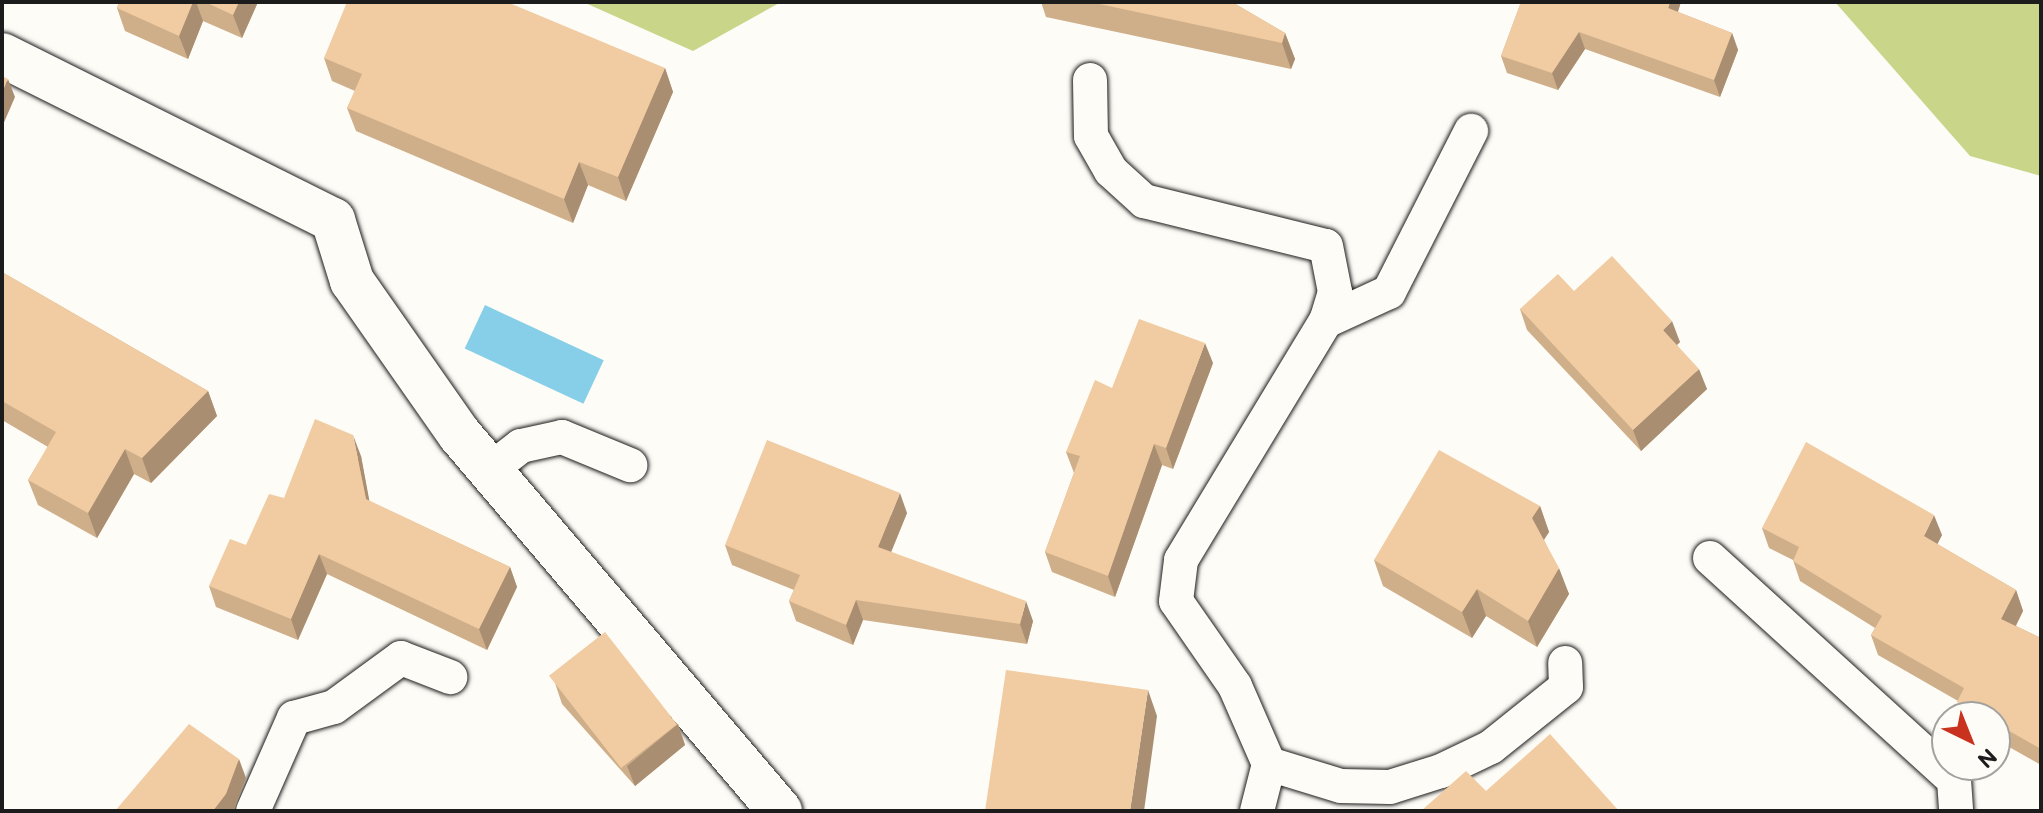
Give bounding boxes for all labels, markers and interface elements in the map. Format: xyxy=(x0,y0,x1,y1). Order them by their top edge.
north arrow xyxy=(1931,701,2011,781)
text: N xyxy=(1971,742,2002,773)

